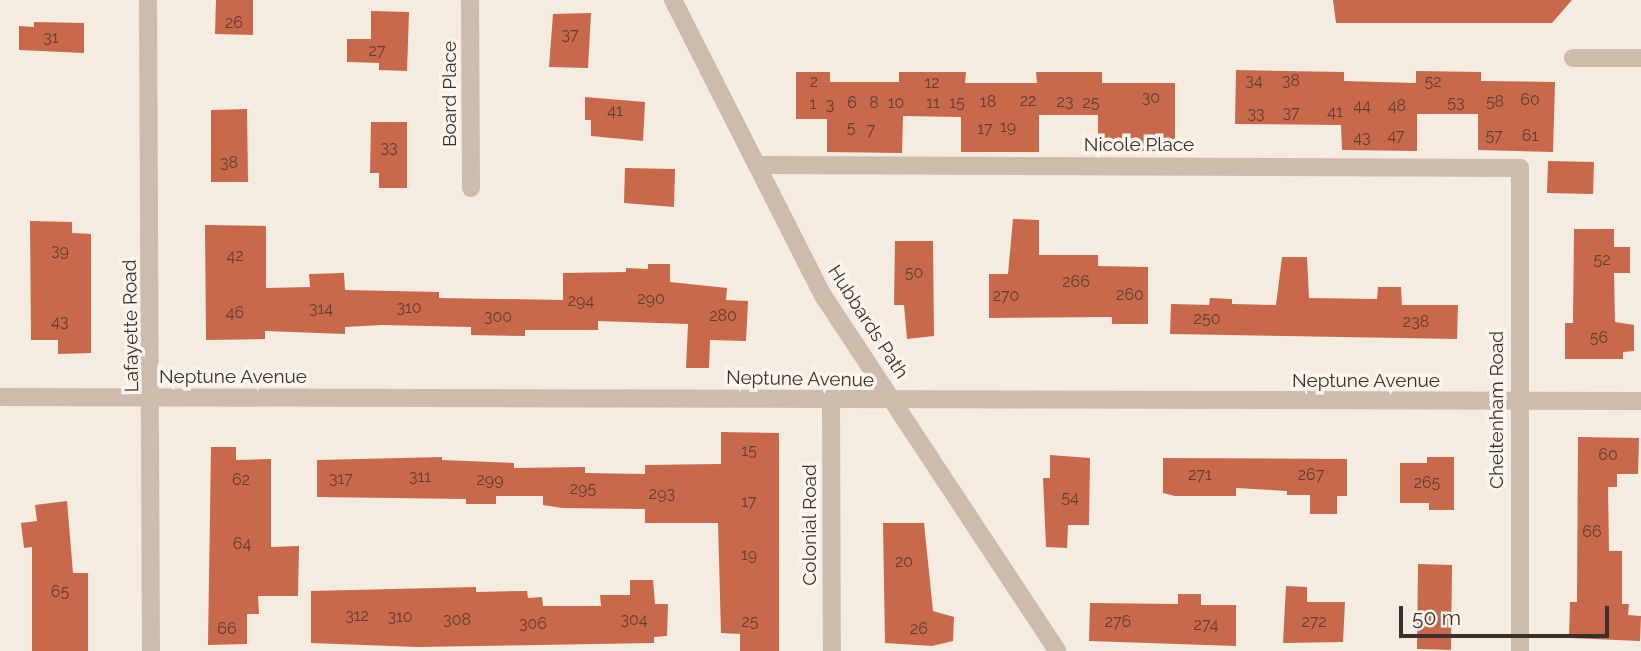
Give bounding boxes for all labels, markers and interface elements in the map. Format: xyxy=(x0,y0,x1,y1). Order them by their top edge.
house number: 26 xyxy=(225,13,243,33)
house number: 37 xyxy=(561,25,579,45)
house number: 31 xyxy=(43,28,59,48)
house number: 27 xyxy=(369,41,385,61)
street label: Board Place xyxy=(439,41,461,147)
house number: 34 xyxy=(1245,71,1263,91)
house number: 38 xyxy=(1282,71,1300,91)
house number: 2 xyxy=(810,72,818,92)
house number: 52 xyxy=(1424,72,1442,92)
house number: 12 xyxy=(924,73,940,93)
house number: 30 xyxy=(1142,88,1160,108)
house number: 60 xyxy=(1520,90,1540,110)
house number: 22 xyxy=(1020,91,1036,111)
house number: 18 xyxy=(980,92,996,112)
house number: 23 xyxy=(1057,92,1073,112)
house number: 58 xyxy=(1486,92,1504,112)
house number: 6 xyxy=(847,93,857,113)
house number: 8 xyxy=(869,93,879,113)
house number: 10 xyxy=(888,93,904,113)
house number: 11 xyxy=(926,93,940,113)
house number: 15 xyxy=(949,93,965,113)
house number: 25 xyxy=(1082,93,1100,113)
house number: 53 xyxy=(1447,93,1465,113)
house number: 1 xyxy=(810,94,816,114)
house number: 3 xyxy=(826,95,834,115)
house number: 44 xyxy=(1353,96,1371,116)
house number: 48 xyxy=(1388,96,1406,116)
house number: 41 xyxy=(607,101,623,121)
house number: 41 xyxy=(1327,102,1343,122)
house number: 37 xyxy=(1282,103,1300,123)
house number: 33 xyxy=(1247,104,1265,124)
house number: 19 xyxy=(1000,117,1016,137)
house number: 5 xyxy=(847,118,855,138)
house number: 17 xyxy=(977,119,993,139)
house number: 7 xyxy=(867,120,875,140)
house number: 47 xyxy=(1387,126,1405,146)
house number: 57 xyxy=(1485,126,1503,146)
house number: 61 xyxy=(1522,126,1538,146)
house number: 43 xyxy=(1353,128,1371,148)
street label: Nicole Place xyxy=(1084,134,1194,156)
house number: 33 xyxy=(380,138,398,158)
house number: 38 xyxy=(220,153,238,173)
house number: 39 xyxy=(51,241,69,261)
house number: 42 xyxy=(226,246,244,266)
house number: 52 xyxy=(1593,250,1611,270)
street label: Lafayette Road xyxy=(118,259,144,393)
street label: Hubbards Path xyxy=(823,261,913,383)
house number: 50 xyxy=(905,263,923,283)
house number: 266 xyxy=(1062,272,1090,292)
house number: 260 xyxy=(1116,285,1144,305)
house number: 270 xyxy=(993,286,1019,306)
house number: 290 xyxy=(637,289,665,309)
house number: 294 xyxy=(568,291,594,311)
house number: 310 xyxy=(396,298,422,318)
house number: 314 xyxy=(309,299,333,319)
house number: 46 xyxy=(226,303,244,323)
house number: 280 xyxy=(709,306,737,326)
house number: 300 xyxy=(484,307,512,327)
house number: 250 xyxy=(1194,309,1220,329)
house number: 43 xyxy=(51,312,69,332)
house number: 238 xyxy=(1403,312,1429,332)
house number: 56 xyxy=(1590,328,1608,348)
street label: Cheltenham Road xyxy=(1486,331,1508,489)
street label: Neptune Avenue xyxy=(159,366,307,388)
street label: Neptune Avenue xyxy=(725,366,875,392)
street label: Neptune Avenue xyxy=(1292,370,1440,392)
house number: 15 xyxy=(741,441,757,461)
house number: 60 xyxy=(1598,445,1618,465)
street label: Colonial Road xyxy=(799,464,821,586)
house number: 271 xyxy=(1188,465,1212,485)
house number: 267 xyxy=(1298,465,1324,485)
house number: 311 xyxy=(409,467,431,487)
house number: 317 xyxy=(329,469,353,489)
house number: 62 xyxy=(232,470,250,490)
house number: 299 xyxy=(476,470,504,490)
house number: 265 xyxy=(1414,473,1440,493)
house number: 295 xyxy=(570,479,596,499)
house number: 293 xyxy=(649,484,675,504)
house number: 54 xyxy=(1061,488,1079,508)
house number: 17 xyxy=(741,492,757,512)
house number: 66 xyxy=(1582,522,1602,542)
house number: 64 xyxy=(233,534,251,554)
house number: 19 xyxy=(741,545,757,565)
house number: 20 xyxy=(895,552,913,572)
house number: 65 xyxy=(51,582,69,602)
scale bar xyxy=(1403,592,1613,636)
text: 50 m xyxy=(1412,605,1461,630)
house number: 312 xyxy=(345,606,369,626)
house number: 310 xyxy=(387,607,413,627)
house number: 308 xyxy=(443,610,471,630)
house number: 304 xyxy=(620,610,648,630)
house number: 25 xyxy=(741,612,759,632)
house number: 276 xyxy=(1105,612,1131,632)
house number: 272 xyxy=(1301,612,1327,632)
house number: 306 xyxy=(519,614,547,634)
house number: 274 xyxy=(1194,615,1218,635)
house number: 66 xyxy=(217,619,237,639)
house number: 26 xyxy=(910,619,928,639)

